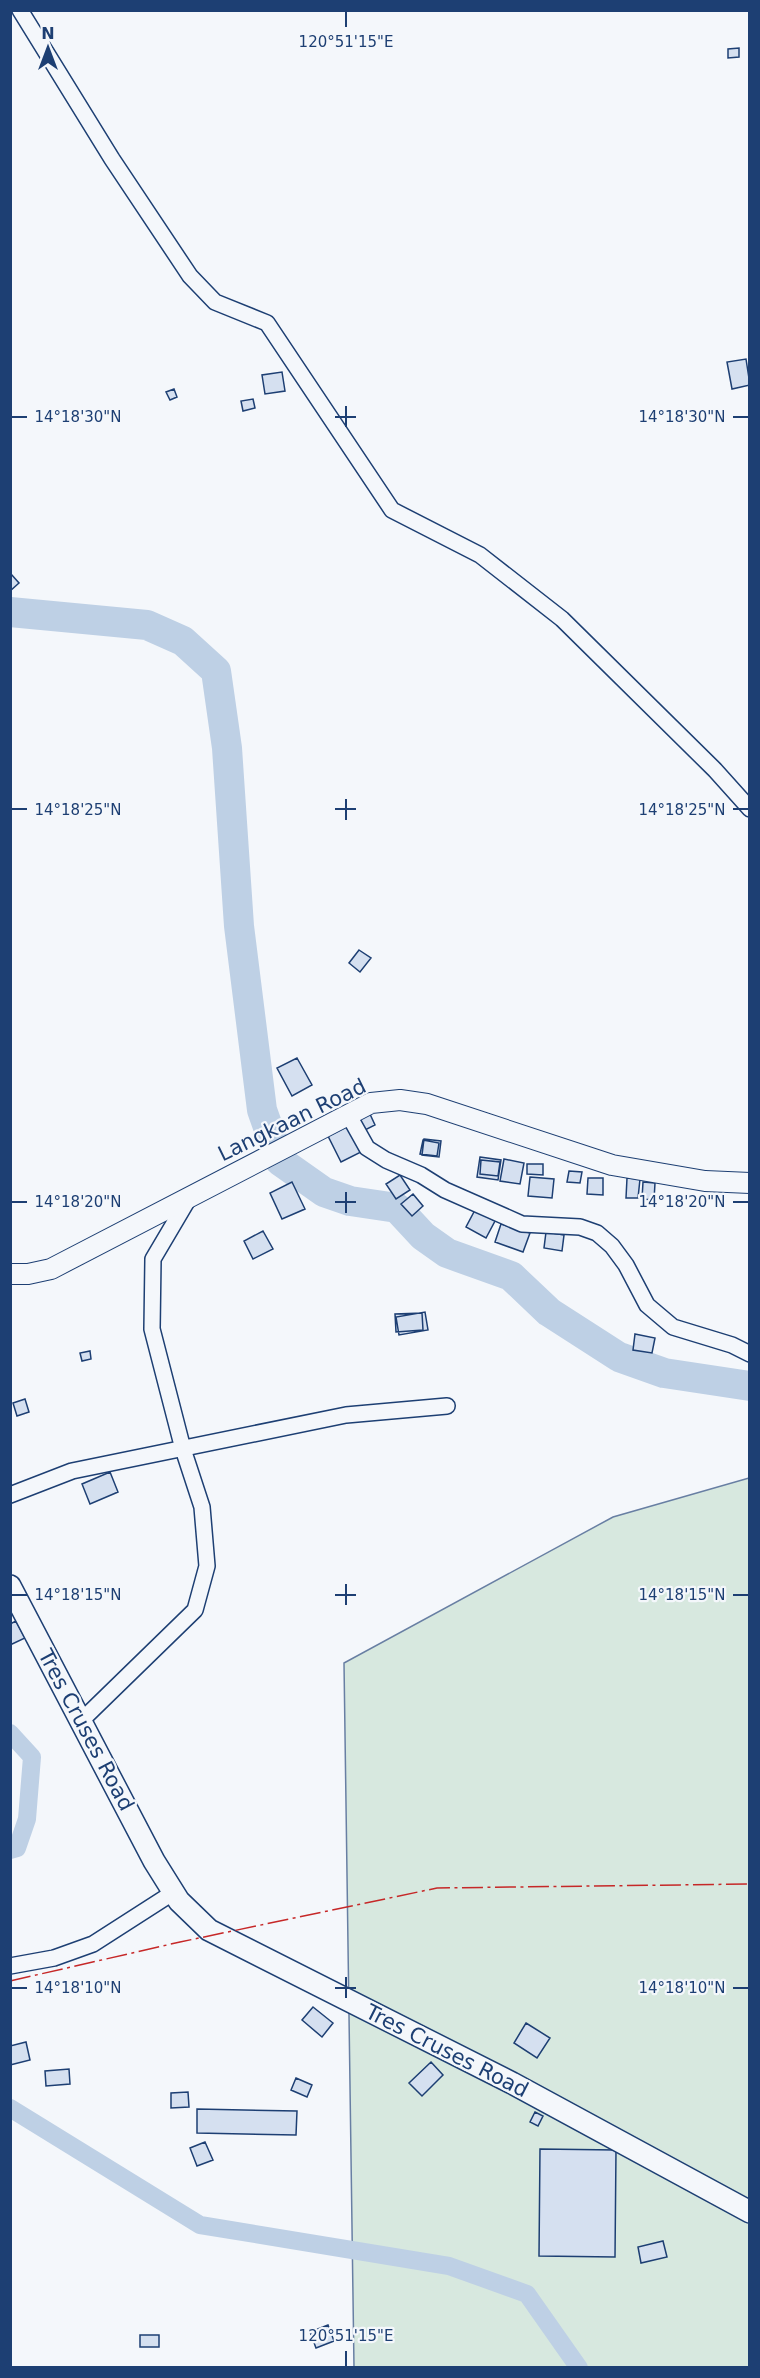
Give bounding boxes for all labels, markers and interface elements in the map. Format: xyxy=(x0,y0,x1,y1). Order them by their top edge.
north arrow xyxy=(18,18,78,78)
text: N xyxy=(41,24,55,43)
text: 120°51'15"E xyxy=(299,33,393,51)
text: 14°18'30"N xyxy=(34,408,122,426)
text: 14°18'30"N xyxy=(638,408,726,426)
text: 14°18'25"N xyxy=(34,801,122,819)
text: 14°18'25"N xyxy=(638,801,726,819)
street label: Langkaan Road xyxy=(214,1074,370,1166)
text: 14°18'20"N xyxy=(34,1193,122,1211)
text: 14°18'20"N xyxy=(638,1193,726,1211)
text: 14°18'15"N xyxy=(34,1586,122,1604)
text: 14°18'15"N xyxy=(638,1586,726,1604)
street label: Tres Cruses Road xyxy=(33,1644,139,1815)
text: 14°18'10"N xyxy=(34,1979,122,1997)
text: 14°18'10"N xyxy=(638,1979,726,1997)
street label: Tres Cruses Road xyxy=(361,1999,532,2102)
text: 120°51'15"E xyxy=(299,2327,393,2345)

